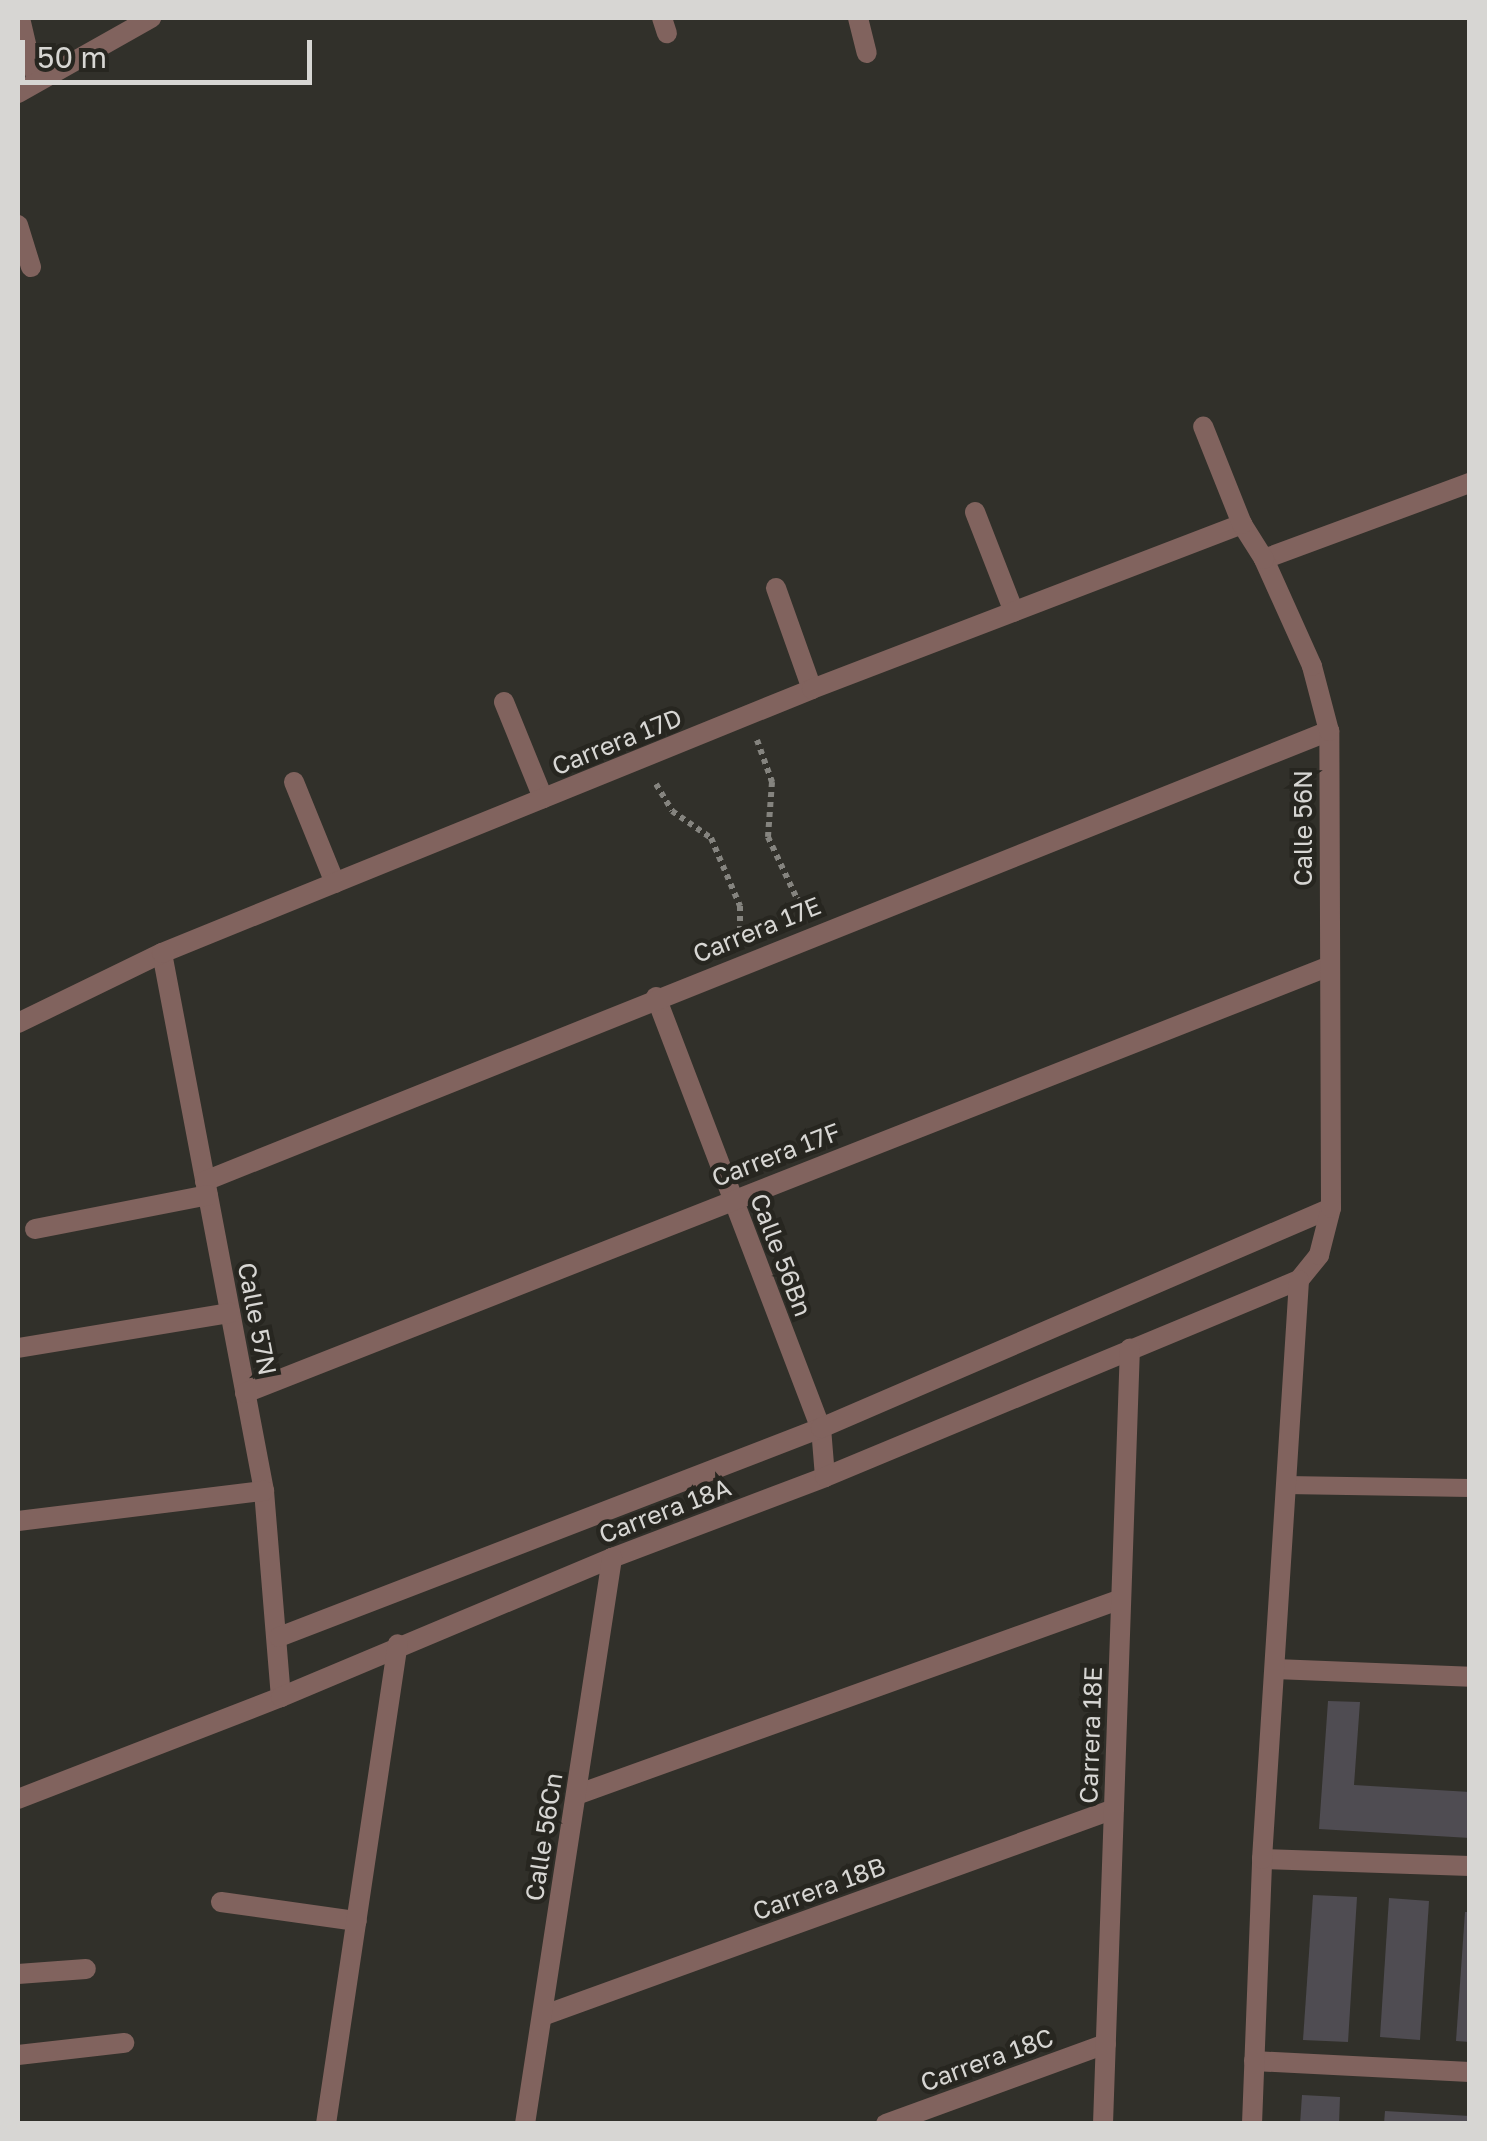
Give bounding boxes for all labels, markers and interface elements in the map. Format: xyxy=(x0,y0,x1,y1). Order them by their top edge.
scale bar xyxy=(25,20,318,82)
text: 50 m xyxy=(37,39,107,75)
street label: Carrera 17D xyxy=(548,702,686,782)
street label: Calle 56N xyxy=(1288,770,1318,886)
street label: Carrera 17E xyxy=(689,891,825,969)
street label: Carrera 17F xyxy=(708,1117,844,1193)
street label: Calle 56Bn xyxy=(744,1189,818,1321)
street label: Calle 57N xyxy=(231,1260,283,1378)
street label: Carrera 18A xyxy=(595,1472,735,1550)
street label: Carrera 18E xyxy=(1074,1666,1108,1804)
street label: Calle 56Cn xyxy=(519,1771,569,1903)
street label: Carrera 18B xyxy=(749,1851,889,1927)
street label: Carrera 18C xyxy=(917,2022,1057,2098)

